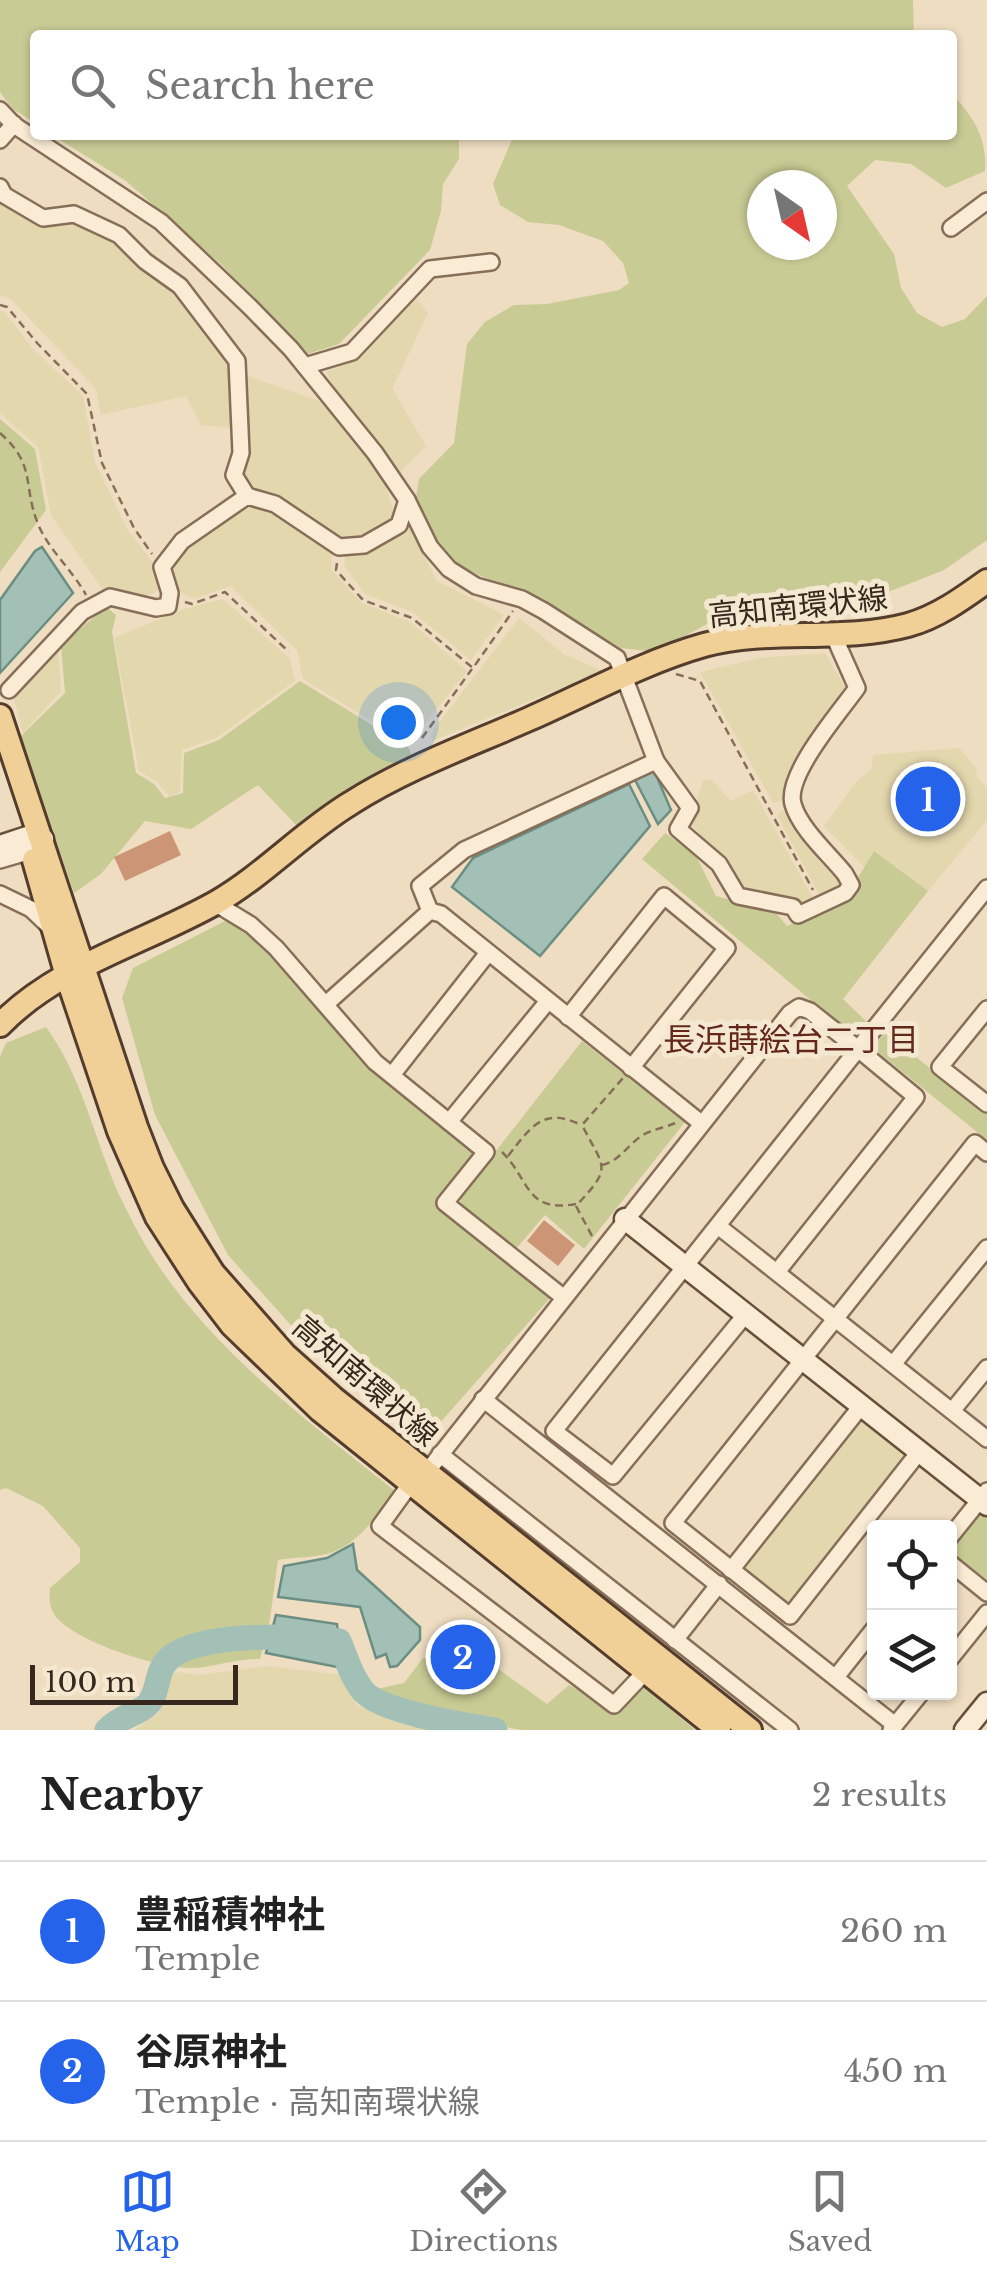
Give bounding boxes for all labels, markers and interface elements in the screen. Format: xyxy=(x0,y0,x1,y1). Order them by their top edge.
search box xyxy=(30,30,957,140)
icon: search xyxy=(65,58,120,113)
text: Search here xyxy=(145,62,375,109)
north arrow xyxy=(747,170,837,260)
street label: 高知南環状線 xyxy=(707,579,889,634)
your location xyxy=(373,697,424,748)
pin: 1 xyxy=(896,762,960,836)
district label: 長浜蒔絵台二丁目 xyxy=(663,1020,919,1060)
street label: 高知南環状線 xyxy=(285,1308,445,1454)
map controls xyxy=(867,1520,957,1700)
button: locate xyxy=(867,1520,957,1610)
button: layers xyxy=(867,1610,957,1700)
pin: 2 xyxy=(430,1620,496,1694)
scale bar xyxy=(30,1660,238,1704)
text: 100 m xyxy=(45,1665,136,1700)
text: Nearby xyxy=(40,1769,203,1821)
text: 2 results xyxy=(812,1775,947,1815)
text: 豊稲積神社 xyxy=(135,1891,325,1938)
text: 1 xyxy=(66,1911,79,1951)
text: 260 m xyxy=(840,1911,947,1951)
text: Temple xyxy=(135,1939,260,1979)
text: 谷原神社 xyxy=(135,2028,287,2075)
text: 2 xyxy=(62,2051,83,2091)
text: 450 m xyxy=(844,2051,947,2091)
text: Temple · 高知南環状線 xyxy=(135,2082,480,2122)
tab: Map xyxy=(115,2164,180,2259)
tab: Directions xyxy=(409,2164,558,2259)
tab: Saved xyxy=(788,2164,872,2259)

